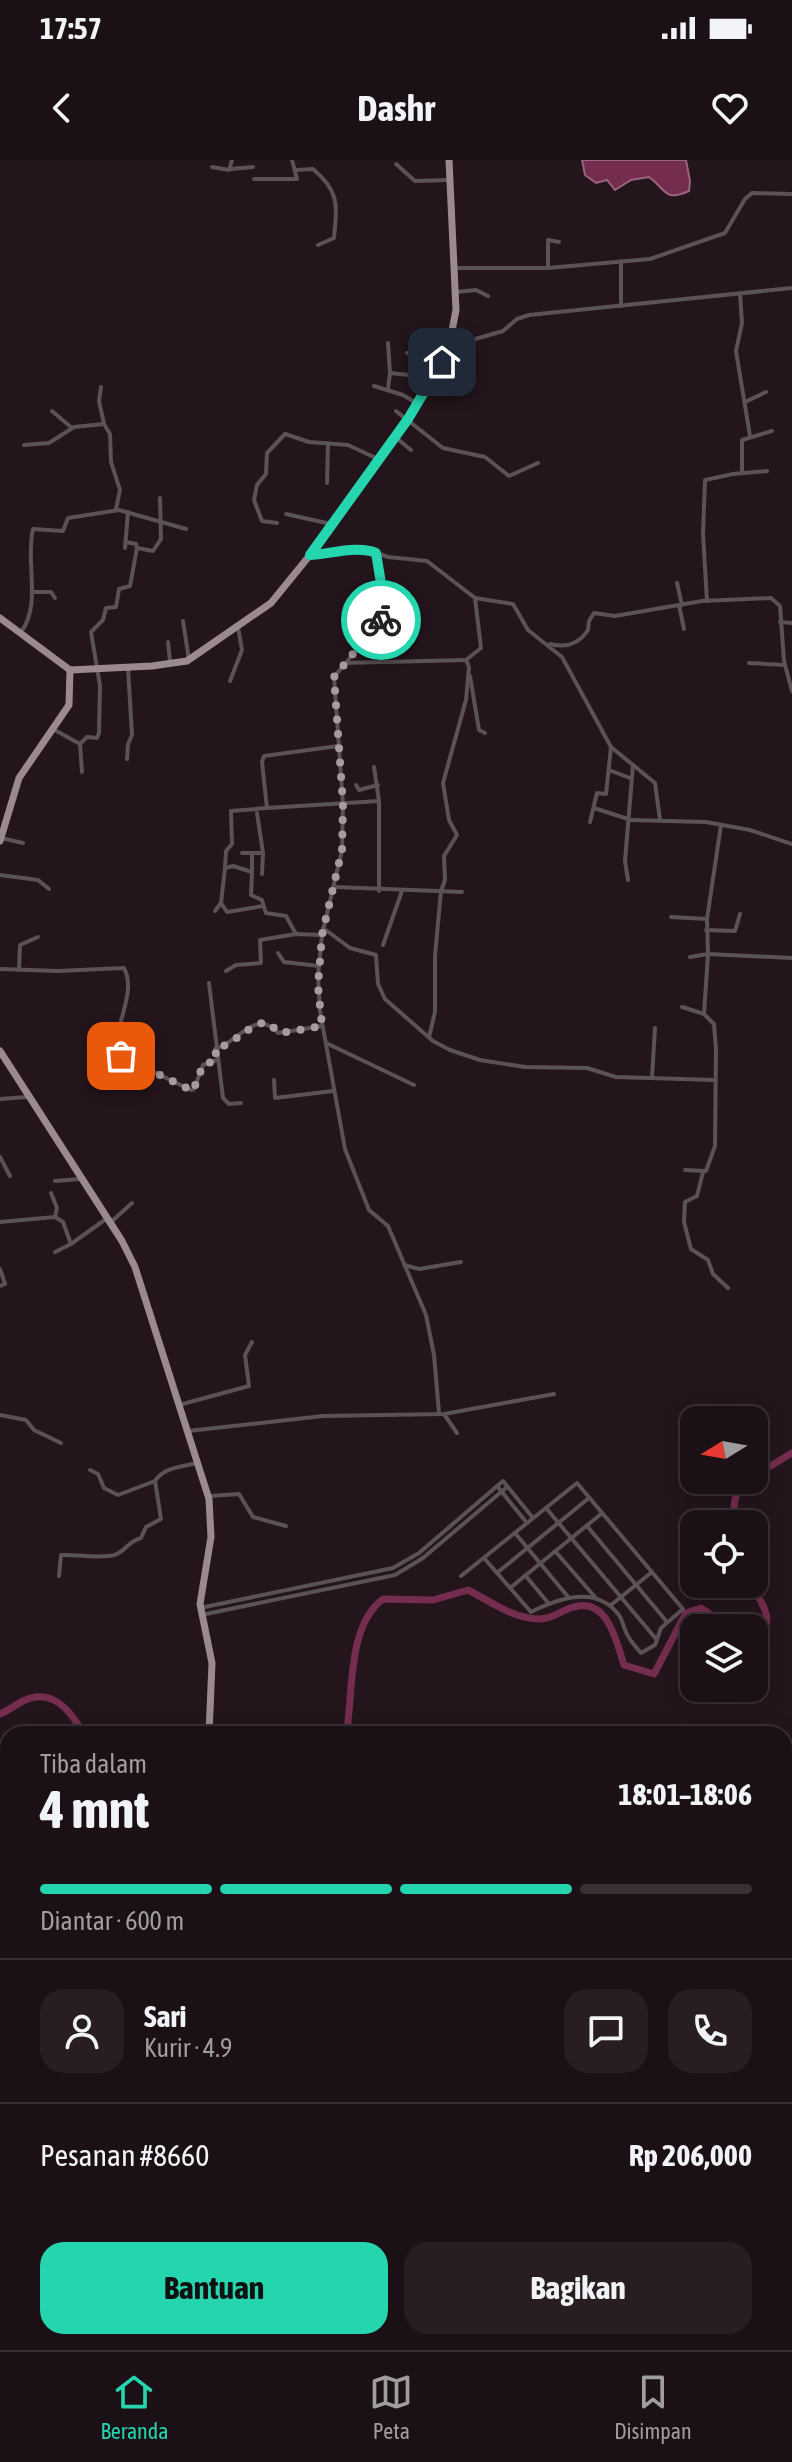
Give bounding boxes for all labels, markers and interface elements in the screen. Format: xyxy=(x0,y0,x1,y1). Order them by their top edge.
text: 17:57 xyxy=(40,11,102,45)
icon: back xyxy=(40,86,84,130)
icon: heart xyxy=(708,86,752,130)
text: Dashr xyxy=(357,87,435,129)
pin xyxy=(408,328,476,396)
icon: home xyxy=(420,340,464,384)
courier xyxy=(341,580,421,660)
icon: bike xyxy=(359,598,403,642)
pin xyxy=(87,1022,155,1090)
icon: bag xyxy=(99,1034,143,1078)
north arrow xyxy=(680,1406,768,1494)
map controls xyxy=(680,1406,768,1702)
button: locate xyxy=(680,1510,768,1598)
button: layers xyxy=(680,1614,768,1702)
text: Tiba dalam xyxy=(40,1749,147,1779)
text: 18:01–18:06 xyxy=(618,1777,752,1811)
text: 4 mnt xyxy=(40,1779,149,1839)
text: Diantar · 600 m xyxy=(40,1906,184,1936)
button: person xyxy=(40,1989,124,2073)
button: chat xyxy=(564,1989,648,2073)
button: phone xyxy=(668,1989,752,2073)
text: Sari xyxy=(144,1999,186,2033)
text: Kurir · 4.9 xyxy=(144,2033,232,2063)
text: Pesanan #8660 xyxy=(40,2138,209,2172)
text: Rp 206,000 xyxy=(629,2138,752,2172)
button: Bantuan xyxy=(40,2242,388,2334)
button: Bagikan xyxy=(404,2242,752,2334)
tab: Beranda xyxy=(100,2370,168,2444)
tab: Peta xyxy=(369,2370,413,2444)
tab: Disimpan xyxy=(614,2370,692,2444)

